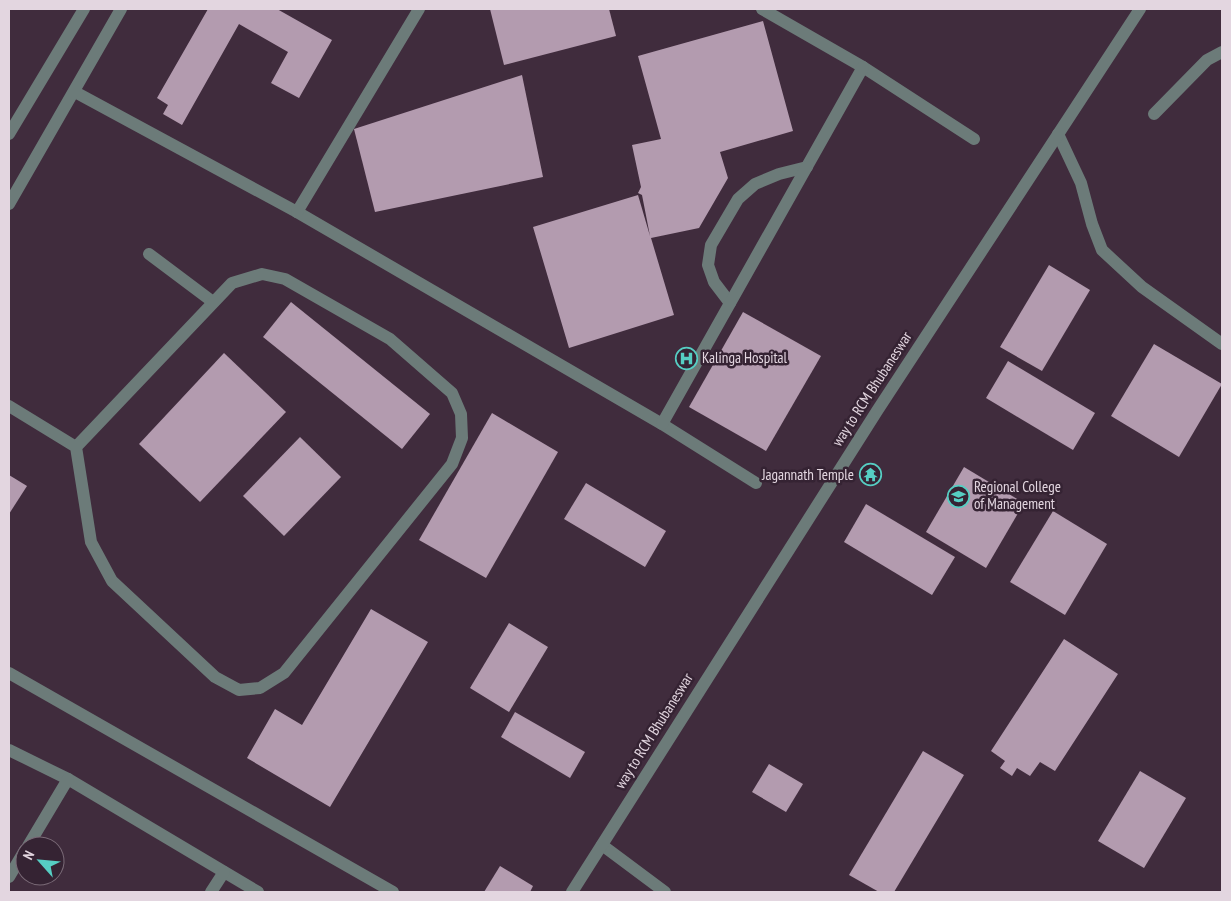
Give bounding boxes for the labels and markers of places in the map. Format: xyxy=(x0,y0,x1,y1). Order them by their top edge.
hospital icon: Kalinga Hospital xyxy=(674,346,698,370)
place label: Kalinga Hospital xyxy=(702,348,788,367)
temple icon: Jagannath Temple xyxy=(858,463,882,487)
place label: Jagannath Temple xyxy=(761,465,854,484)
place label: Regional College of Management xyxy=(974,477,1061,513)
school or university icon: Regional College of Management xyxy=(946,484,970,508)

